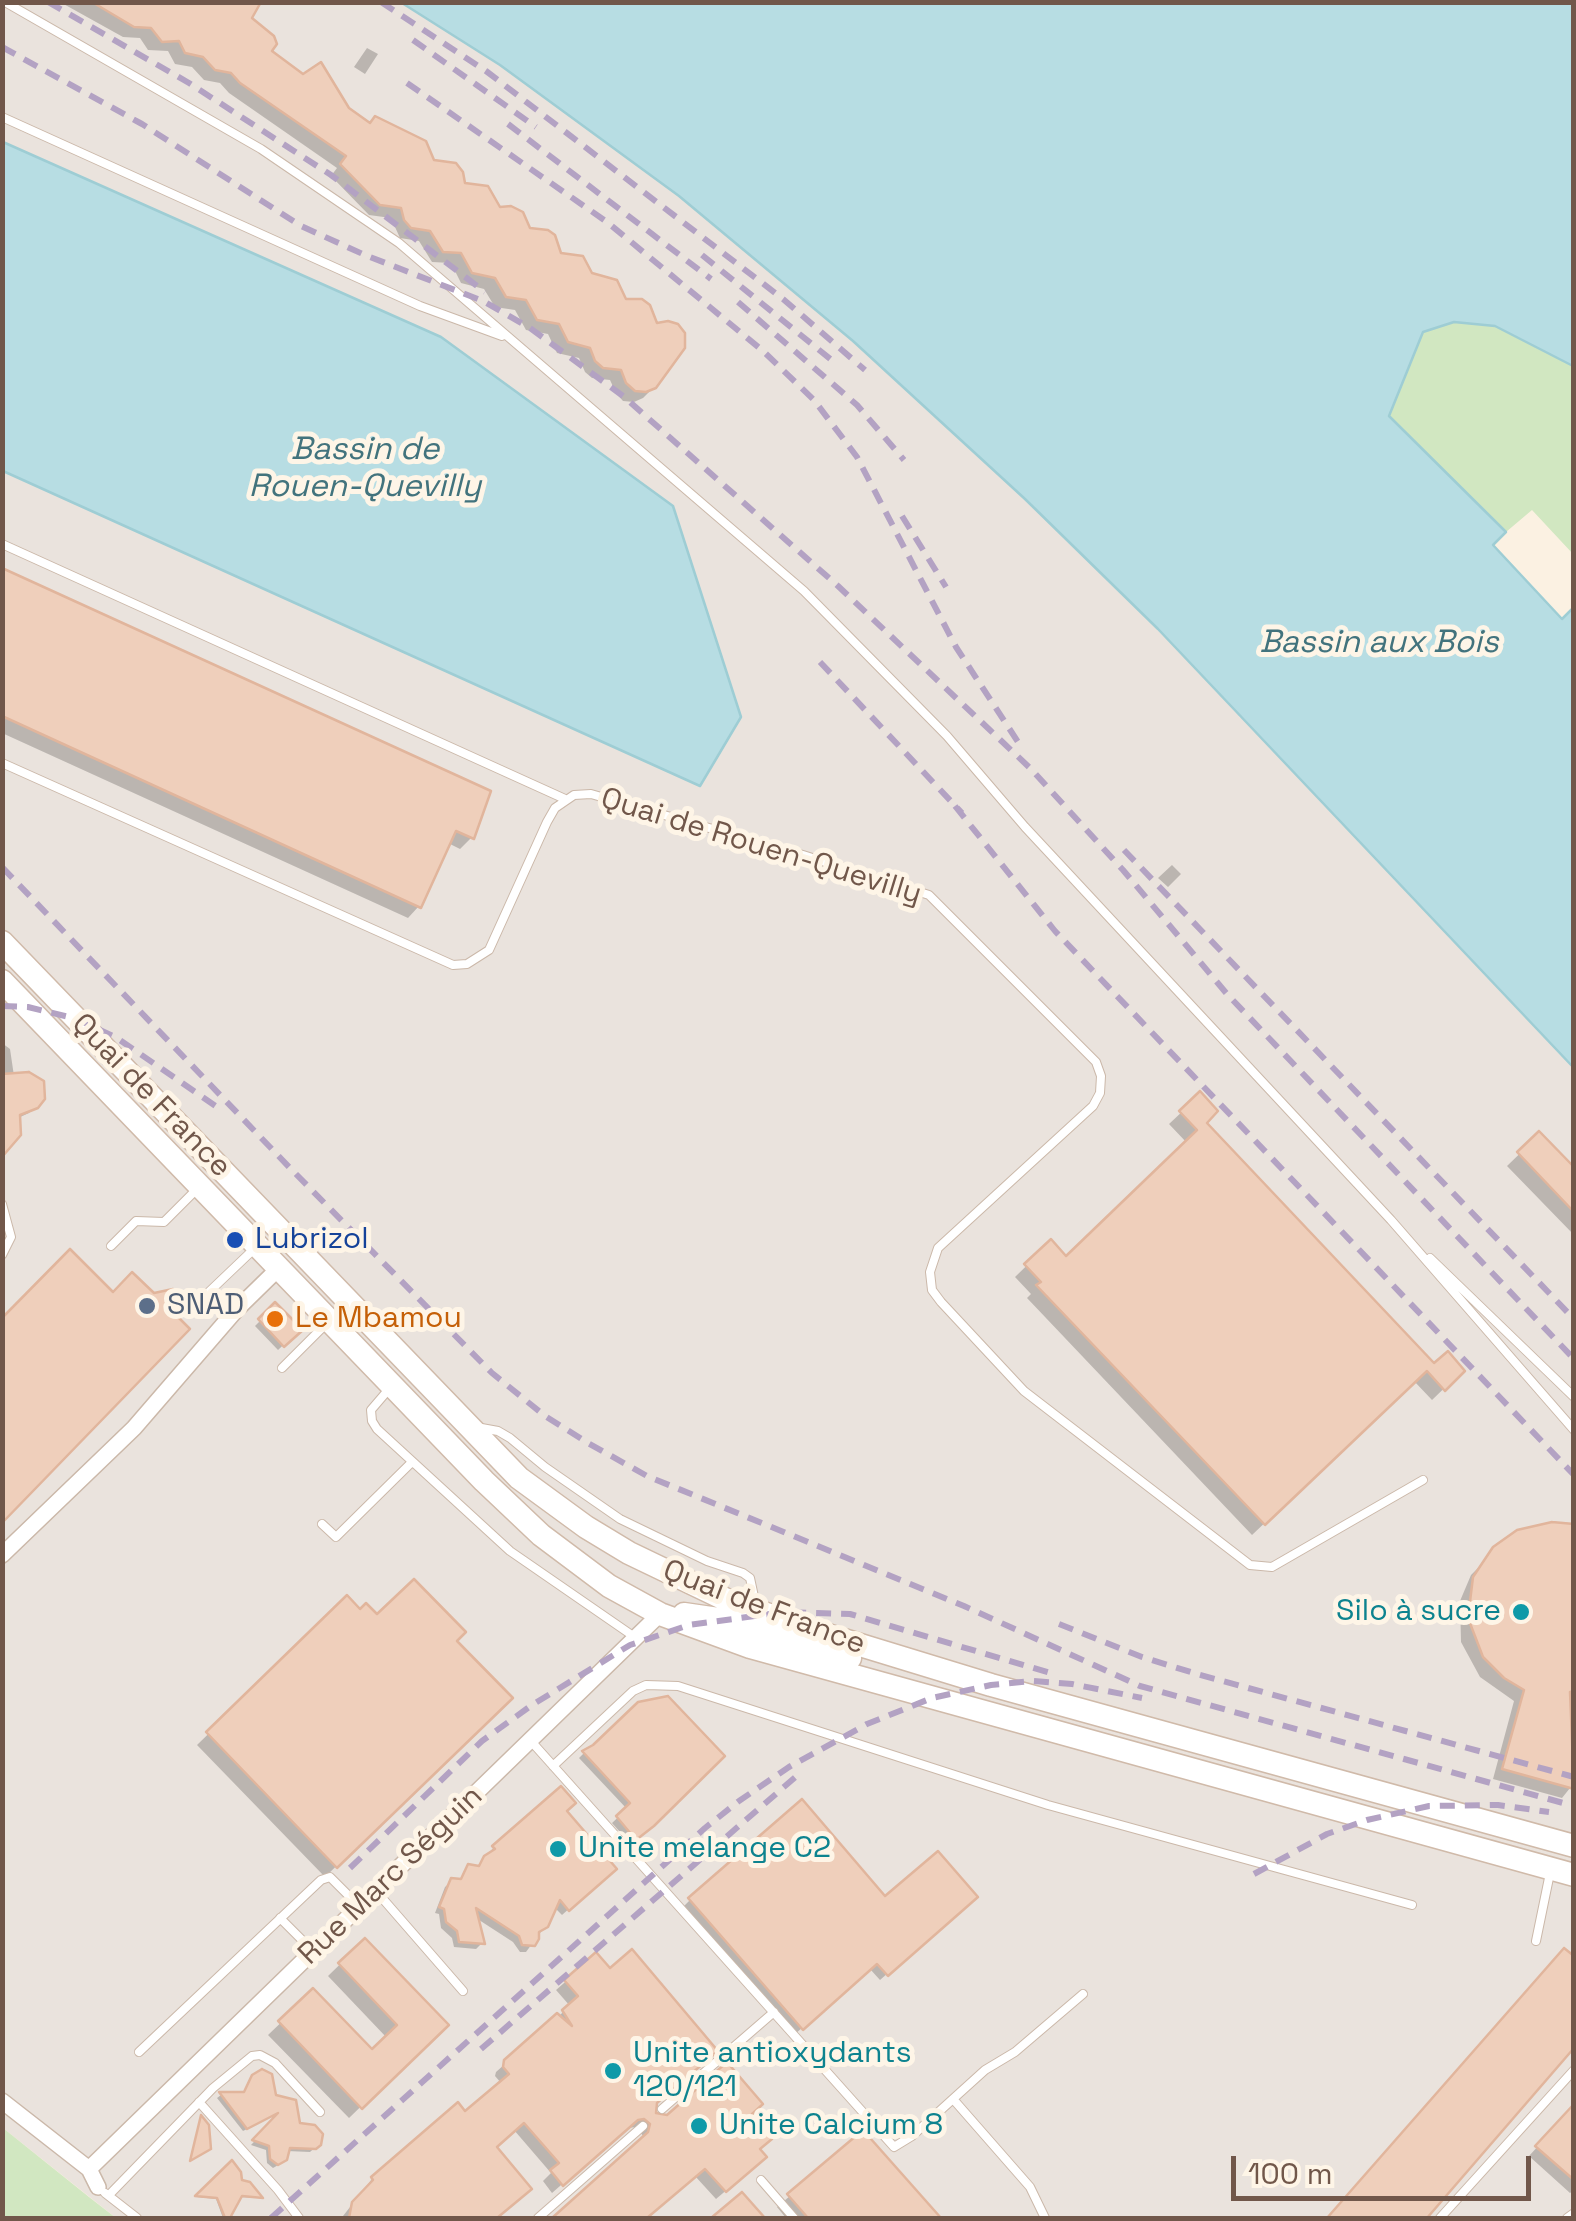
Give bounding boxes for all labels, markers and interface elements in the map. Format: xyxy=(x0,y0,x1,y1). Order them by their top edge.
water label: Bassin de Rouen-Quevilly xyxy=(249,431,481,506)
water label: Bassin aux Bois xyxy=(1259,624,1499,662)
street label: Quai de Rouen-Quevilly xyxy=(596,781,926,913)
street label: Quai de France xyxy=(64,1007,238,1185)
place label: Lubrizol xyxy=(255,1222,369,1258)
marker: Lubrizol xyxy=(224,1229,246,1251)
place label: SNAD xyxy=(167,1288,244,1324)
marker: SNAD xyxy=(136,1295,158,1317)
place label: Le Mbamou xyxy=(295,1301,462,1337)
marker: Le Mbamou xyxy=(264,1308,286,1330)
street label: Quai de France xyxy=(658,1553,870,1663)
place label: Silo à sucre xyxy=(1336,1594,1501,1630)
marker: Silo à sucre xyxy=(1510,1601,1532,1623)
street label: Rue Marc Séguin xyxy=(291,1779,491,1973)
place label: Unite melange C2 xyxy=(578,1831,831,1867)
marker: Unite melange C2 xyxy=(547,1838,569,1860)
place label: Unite antioxydants 120/121 xyxy=(633,2036,912,2106)
marker: Unite antioxydants 120/121 xyxy=(602,2060,624,2082)
place label: Unite Calcium 8 xyxy=(719,2108,943,2144)
marker: Unite Calcium 8 xyxy=(688,2115,710,2137)
scale bar xyxy=(1236,2136,1536,2198)
text: 100 m xyxy=(1248,2154,1333,2193)

